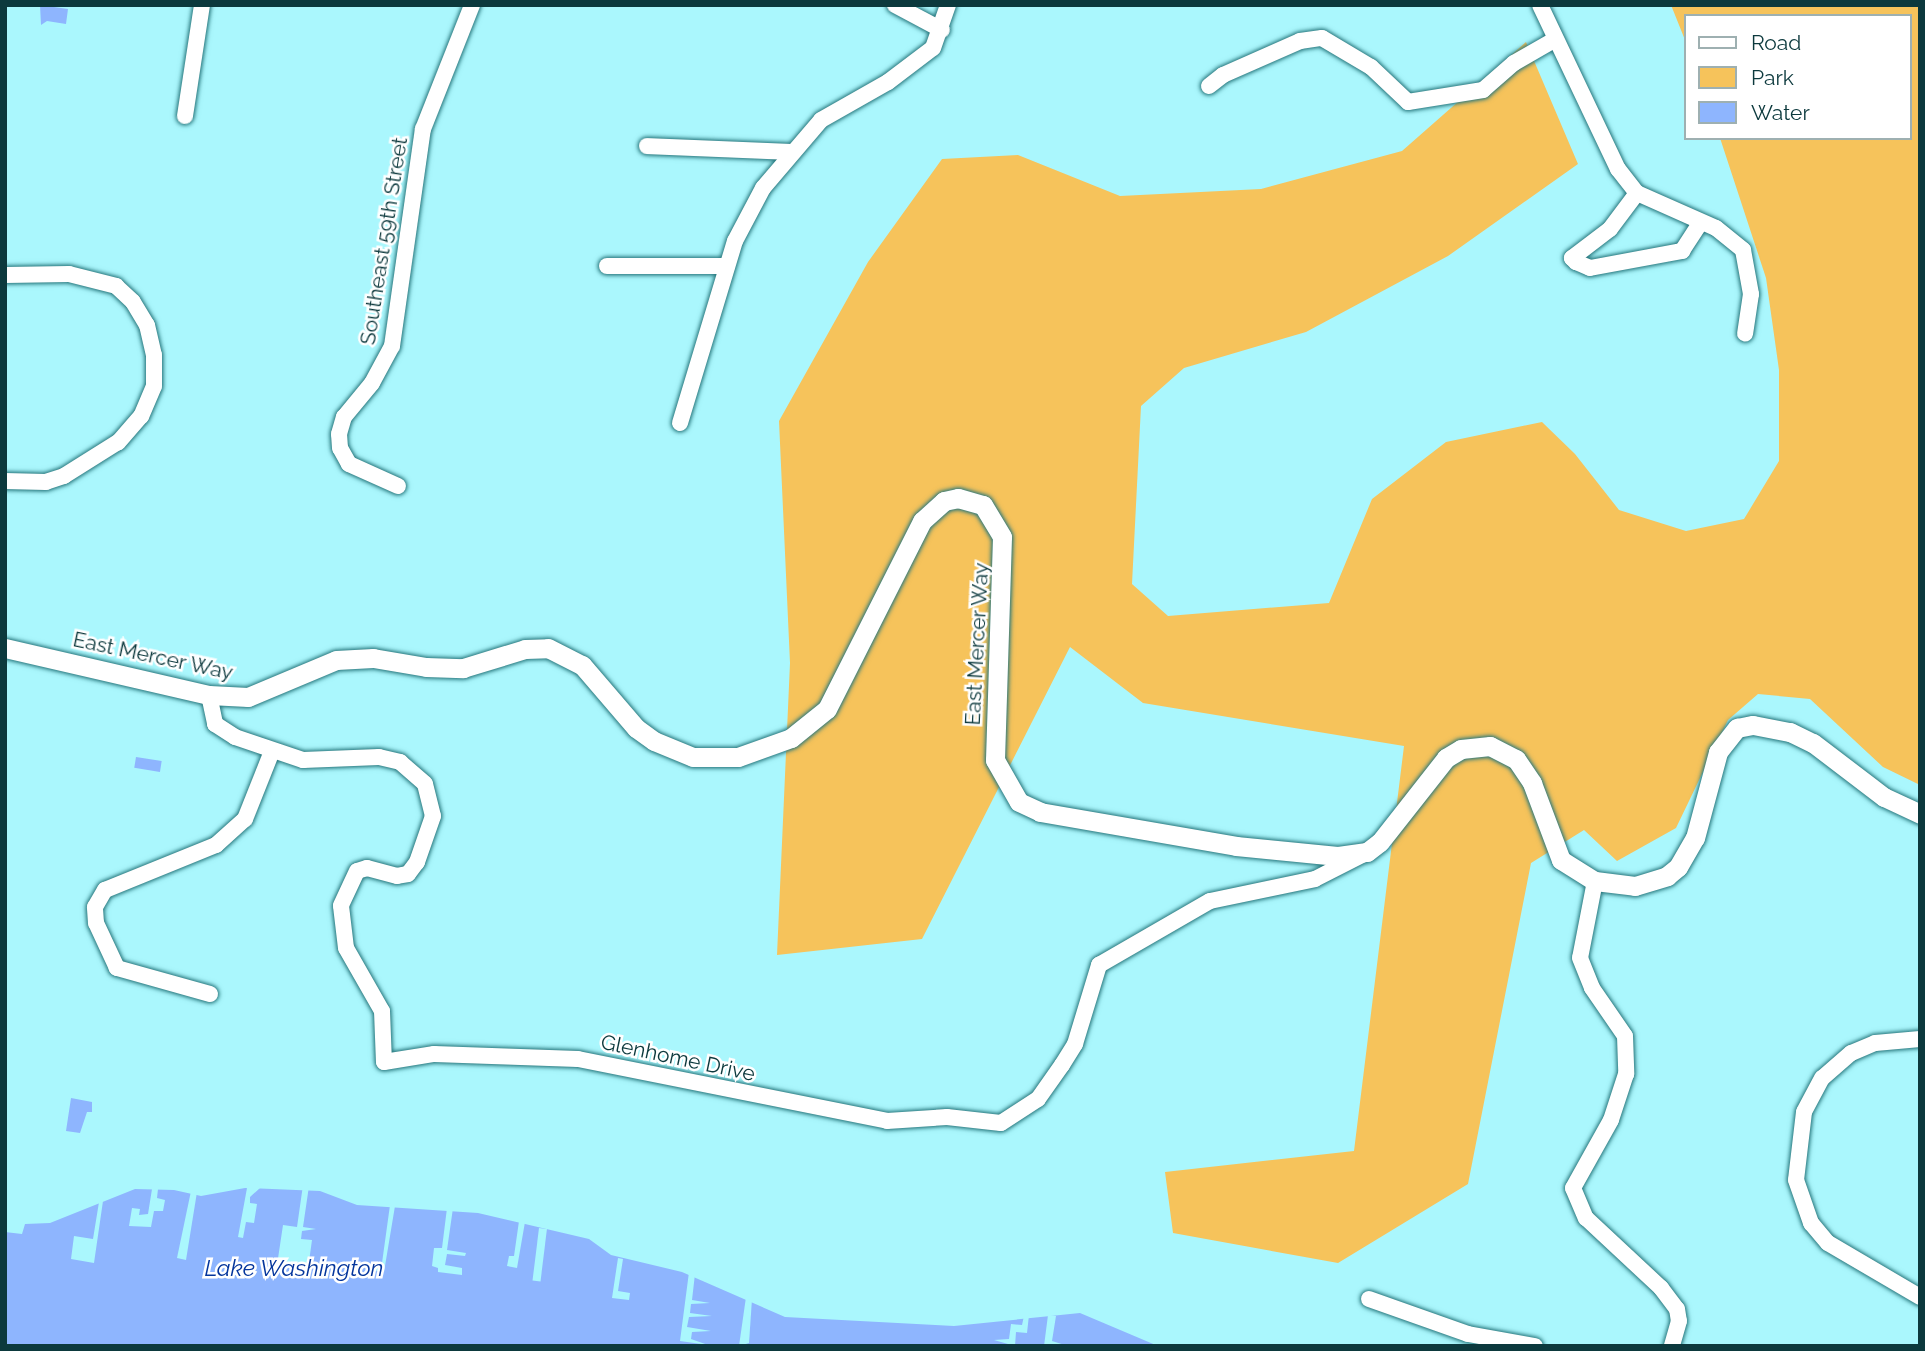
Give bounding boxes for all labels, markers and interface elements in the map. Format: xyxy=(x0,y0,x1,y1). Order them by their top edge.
legend xyxy=(1684,14,1911,140)
text: Road xyxy=(1751,30,1801,55)
text: Park xyxy=(1751,65,1794,90)
text: Water xyxy=(1751,100,1810,125)
street label: Southeast 59th Street xyxy=(355,135,413,347)
street label: East Mercer Way xyxy=(960,561,994,727)
street label: East Mercer Way xyxy=(70,627,236,685)
street label: Glenhome Drive xyxy=(599,1029,757,1087)
water label: Lake Washington xyxy=(204,1254,384,1282)

